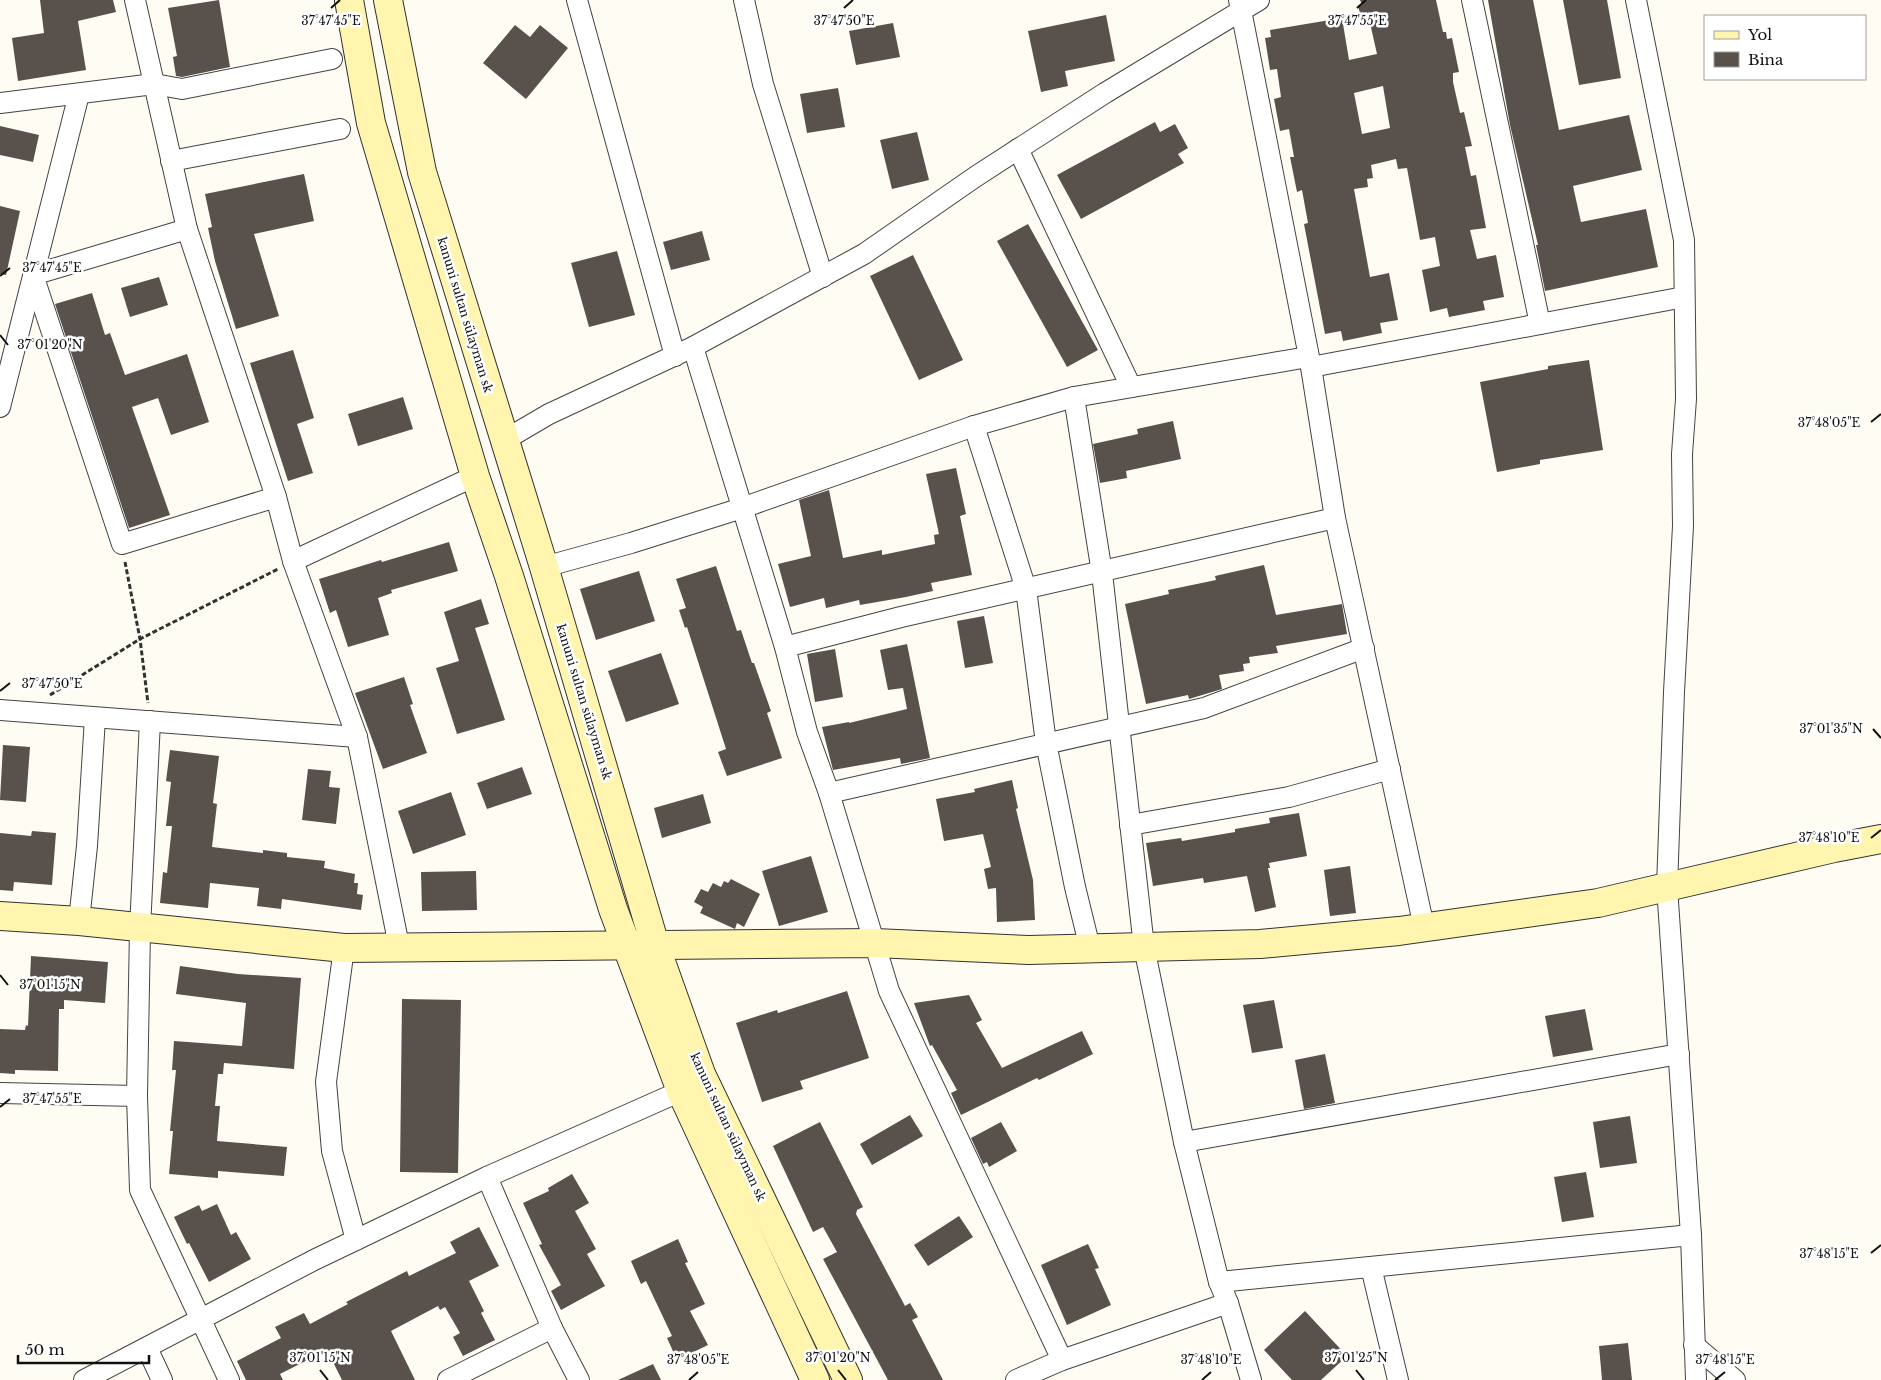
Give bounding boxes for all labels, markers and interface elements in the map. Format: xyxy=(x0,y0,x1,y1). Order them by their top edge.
text: 37°47'45"E xyxy=(301,13,361,28)
text: 37°47'50"E xyxy=(814,13,875,28)
text: 37°47'55"E xyxy=(1327,13,1387,28)
legend xyxy=(1704,15,1866,80)
text: Yol xyxy=(1747,25,1772,44)
text: Bina xyxy=(1748,50,1784,69)
street label: kanuni sultan sülayman sk xyxy=(435,235,497,395)
text: 37°47'45"E xyxy=(22,260,82,275)
text: 37°01'20"N xyxy=(17,337,83,352)
text: 37°48'05"E xyxy=(1798,415,1861,430)
street label: kanuni sultan sülayman sk xyxy=(554,622,616,782)
text: 37°47'50"E xyxy=(22,676,83,691)
text: 37°01'35"N xyxy=(1799,721,1863,736)
text: 37°48'10"E xyxy=(1798,830,1860,845)
text: 37°01'15"N xyxy=(19,977,81,992)
street label: kanuni sultan sülayman sk xyxy=(687,1050,770,1204)
text: 37°47'55"E xyxy=(22,1091,82,1106)
text: 37°48'15"E xyxy=(1799,1246,1859,1261)
scale bar xyxy=(18,1332,149,1364)
text: 50 m xyxy=(25,1340,65,1359)
text: 37°01'15"N xyxy=(289,1350,351,1365)
text: 37°01'20"N xyxy=(805,1350,871,1365)
text: 37°01'25"N xyxy=(1324,1350,1388,1365)
text: 37°48'05"E xyxy=(667,1352,730,1367)
text: 37°48'10"E xyxy=(1180,1352,1242,1367)
text: 37°48'15"E xyxy=(1695,1352,1755,1367)

